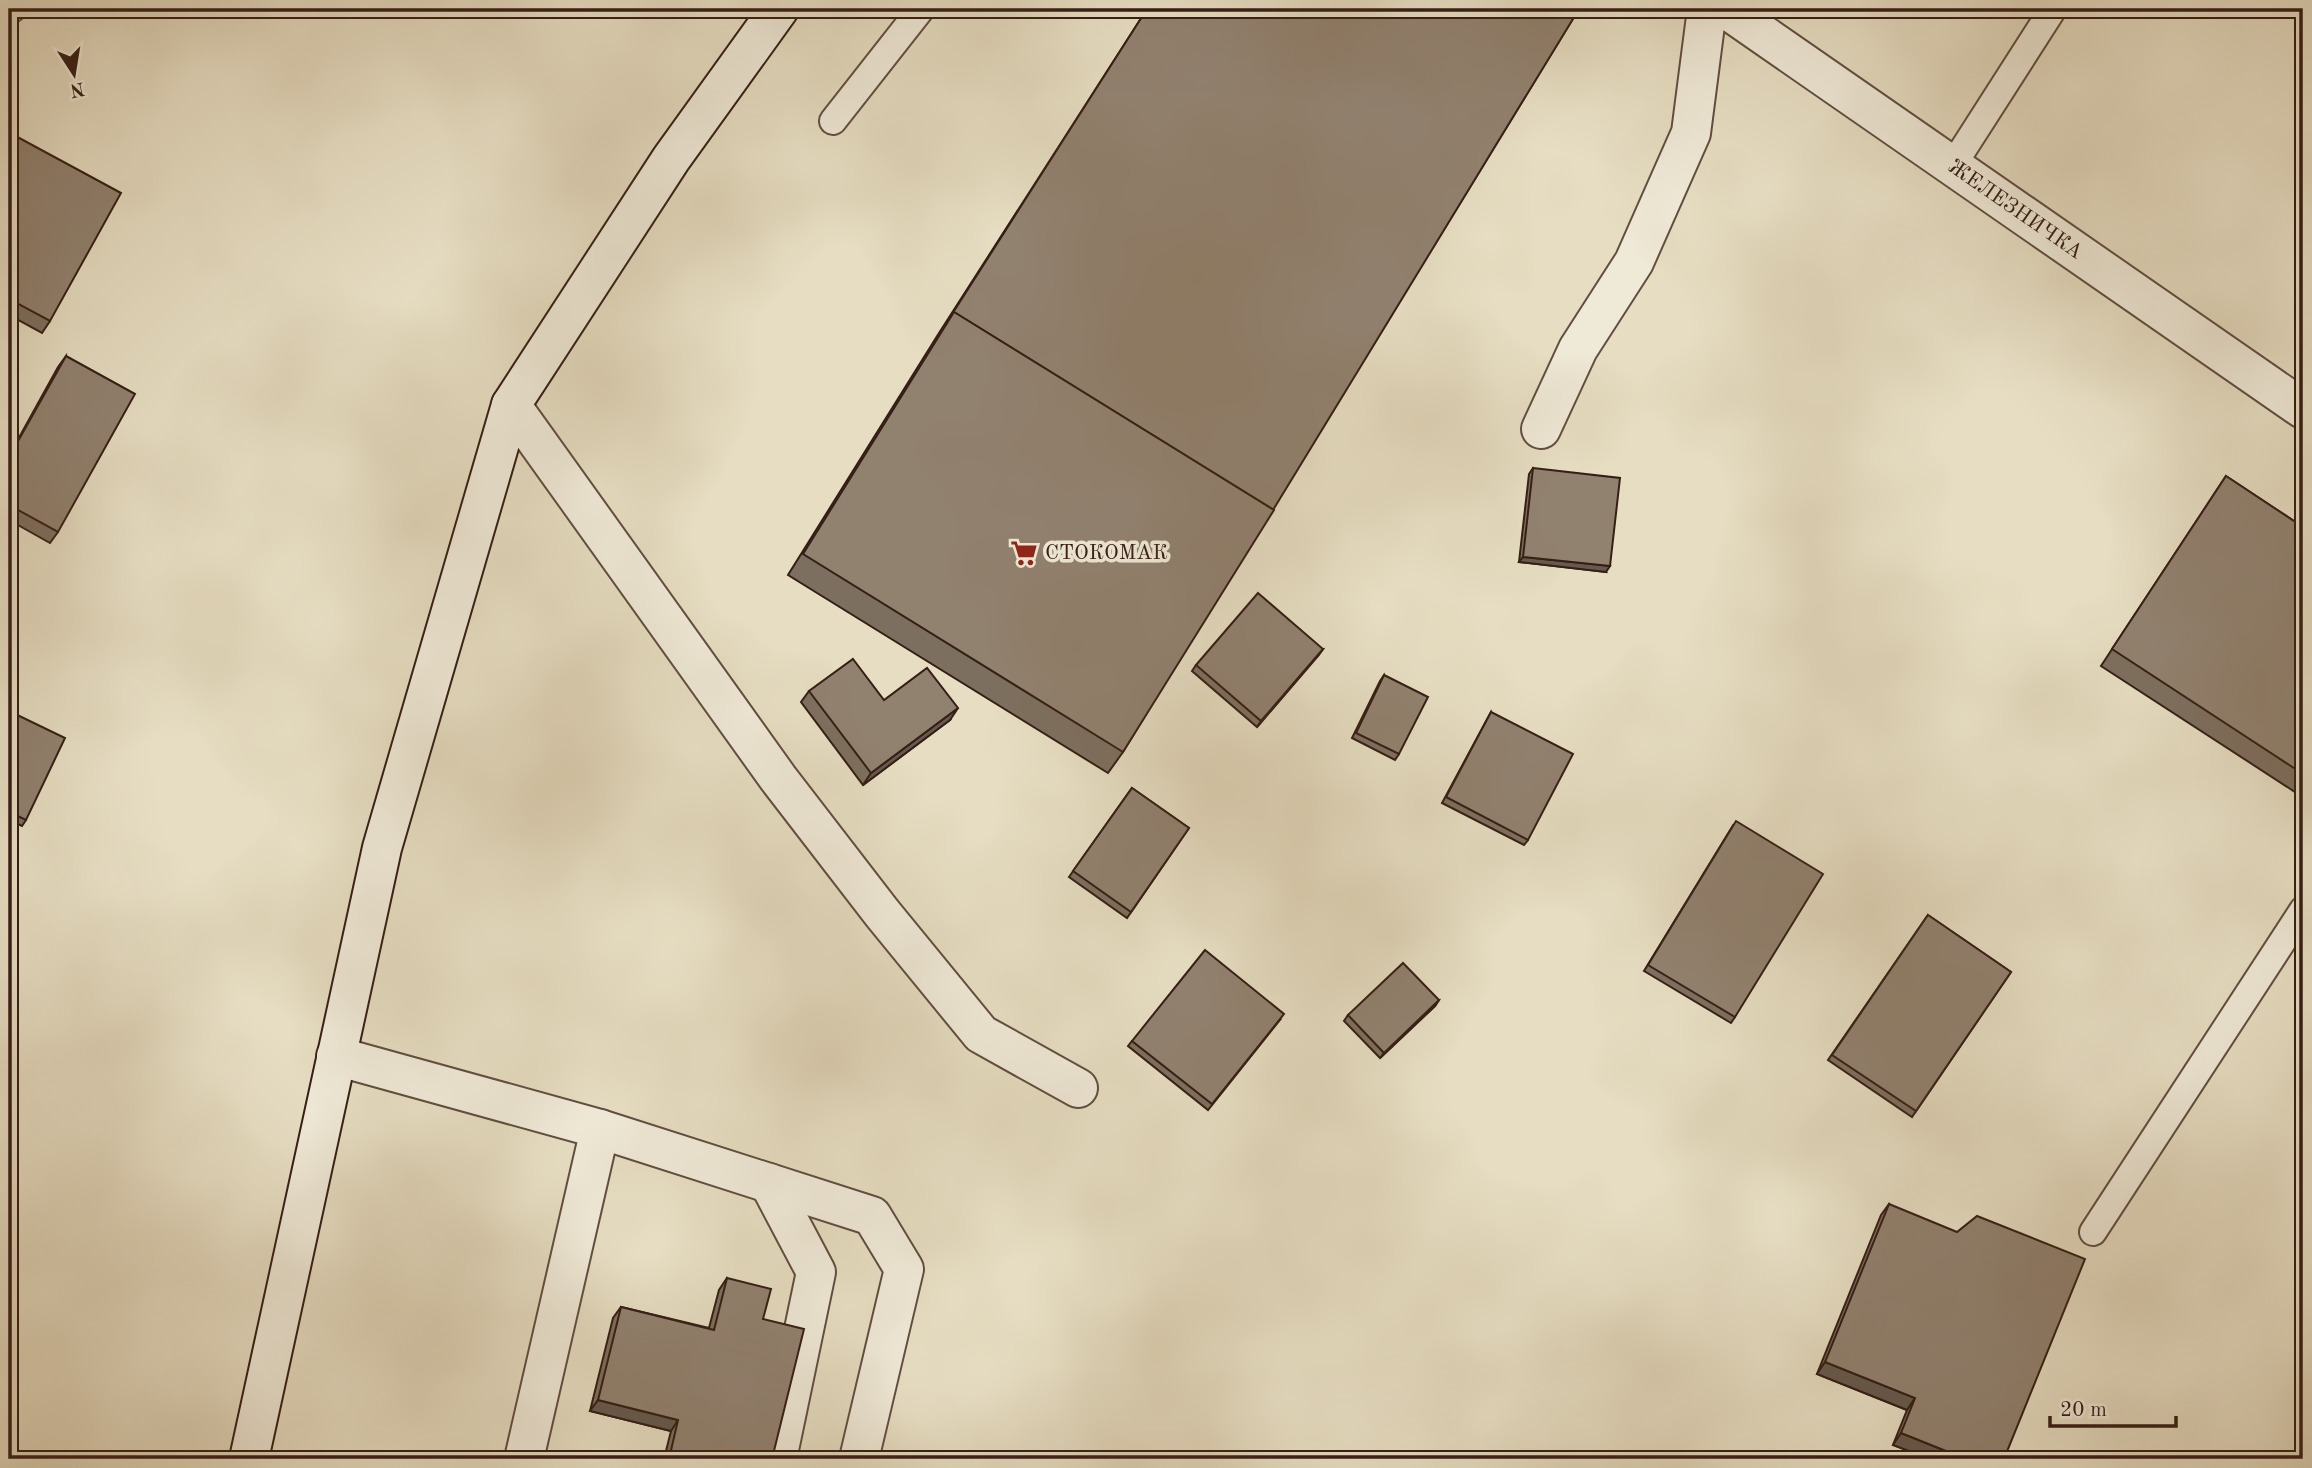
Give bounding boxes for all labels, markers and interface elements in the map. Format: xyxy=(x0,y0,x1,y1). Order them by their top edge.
north arrow xyxy=(38,38,108,108)
text: N xyxy=(67,77,86,99)
street label: ЖЕЛЕЗНИЧКА xyxy=(1944,156,2086,263)
supermarket icon: СТОКОМАК xyxy=(1009,538,1039,568)
place label: СТОКОМАК xyxy=(1045,543,1168,564)
scale bar xyxy=(2050,1384,2176,1428)
text: 20 m xyxy=(2060,1400,2107,1421)

